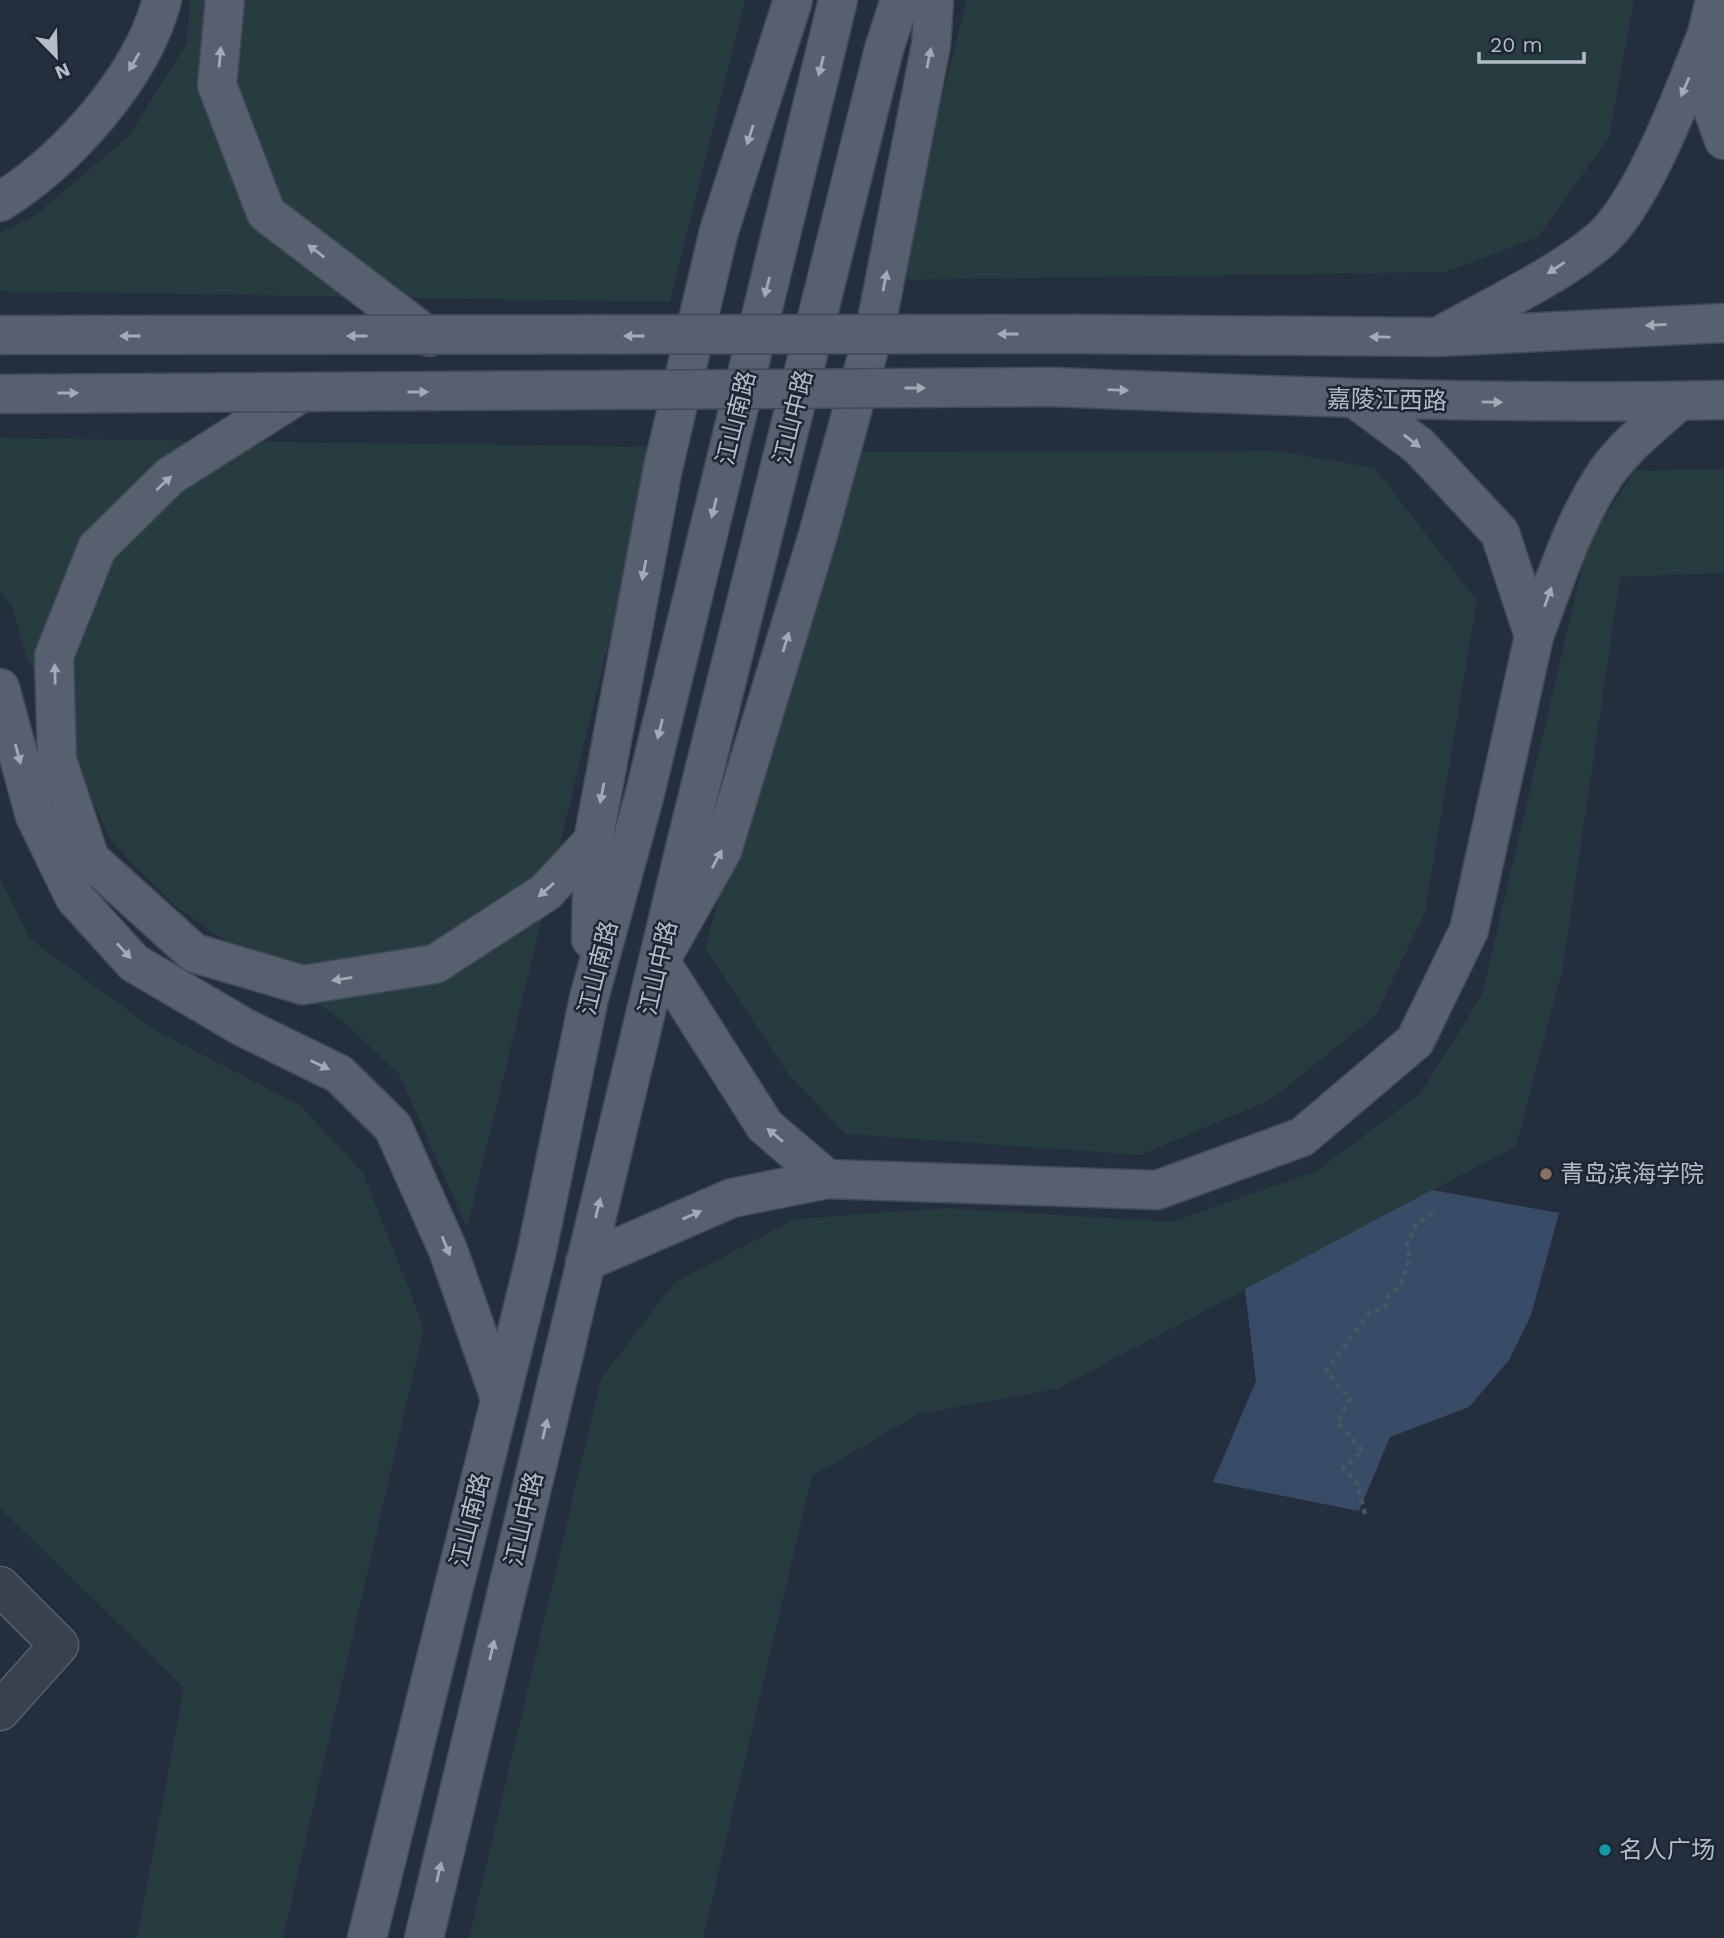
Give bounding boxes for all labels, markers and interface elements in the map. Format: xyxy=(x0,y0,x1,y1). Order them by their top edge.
north arrow xyxy=(21,21,91,91)
scale bar xyxy=(1479,21,1584,65)
text: 20 m xyxy=(1490,32,1542,57)
one-way arrow xyxy=(214,46,225,68)
one-way arrow xyxy=(923,47,934,69)
one-way arrow xyxy=(128,52,140,71)
one-way arrow xyxy=(815,55,826,77)
text: N xyxy=(51,58,73,85)
one-way arrow xyxy=(1679,77,1690,98)
one-way arrow xyxy=(744,125,755,146)
one-way arrow xyxy=(307,243,325,258)
one-way arrow xyxy=(1547,262,1566,275)
one-way arrow xyxy=(880,270,891,292)
one-way arrow xyxy=(762,276,773,298)
one-way arrow xyxy=(1645,319,1667,330)
one-way arrow xyxy=(997,328,1019,340)
one-way arrow xyxy=(118,330,140,342)
one-way arrow xyxy=(346,330,368,342)
one-way arrow xyxy=(622,330,644,342)
one-way arrow xyxy=(1368,331,1390,343)
street label: 江山中路 xyxy=(768,367,818,467)
street label: 江山南路 xyxy=(711,368,761,468)
one-way arrow xyxy=(904,382,926,394)
one-way arrow xyxy=(1107,384,1129,395)
street label: 嘉陵江西路 xyxy=(1327,385,1447,415)
one-way arrow xyxy=(407,386,429,398)
one-way arrow xyxy=(57,387,79,399)
one-way arrow xyxy=(1481,396,1503,408)
one-way arrow xyxy=(1402,434,1420,449)
one-way arrow xyxy=(155,475,172,491)
one-way arrow xyxy=(708,497,719,519)
one-way arrow xyxy=(638,559,649,581)
one-way arrow xyxy=(1543,587,1554,608)
one-way arrow xyxy=(781,631,791,652)
one-way arrow xyxy=(49,662,60,684)
one-way arrow xyxy=(654,719,665,741)
one-way arrow xyxy=(14,744,24,765)
one-way arrow xyxy=(596,782,607,804)
one-way arrow xyxy=(711,848,723,868)
one-way arrow xyxy=(537,882,555,898)
street label: 江山南路 xyxy=(573,918,623,1018)
street label: 江山中路 xyxy=(634,918,682,1018)
one-way arrow xyxy=(115,942,131,959)
one-way arrow xyxy=(331,974,353,985)
one-way arrow xyxy=(310,1059,330,1071)
one-way arrow xyxy=(767,1128,784,1143)
place label: 青岛滨海学院 xyxy=(1560,1160,1704,1188)
marker: 青岛滨海学院 xyxy=(1538,1166,1554,1182)
one-way arrow xyxy=(593,1197,604,1219)
one-way arrow xyxy=(682,1209,703,1220)
one-way arrow xyxy=(440,1236,451,1257)
one-way arrow xyxy=(540,1418,551,1440)
street label: 江山中路 xyxy=(500,1469,548,1569)
street label: 江山南路 xyxy=(445,1470,495,1570)
one-way arrow xyxy=(487,1639,498,1661)
place label: 名人广场 xyxy=(1619,1836,1715,1864)
marker: 名人广场 xyxy=(1597,1842,1613,1858)
one-way arrow xyxy=(434,1861,445,1883)

